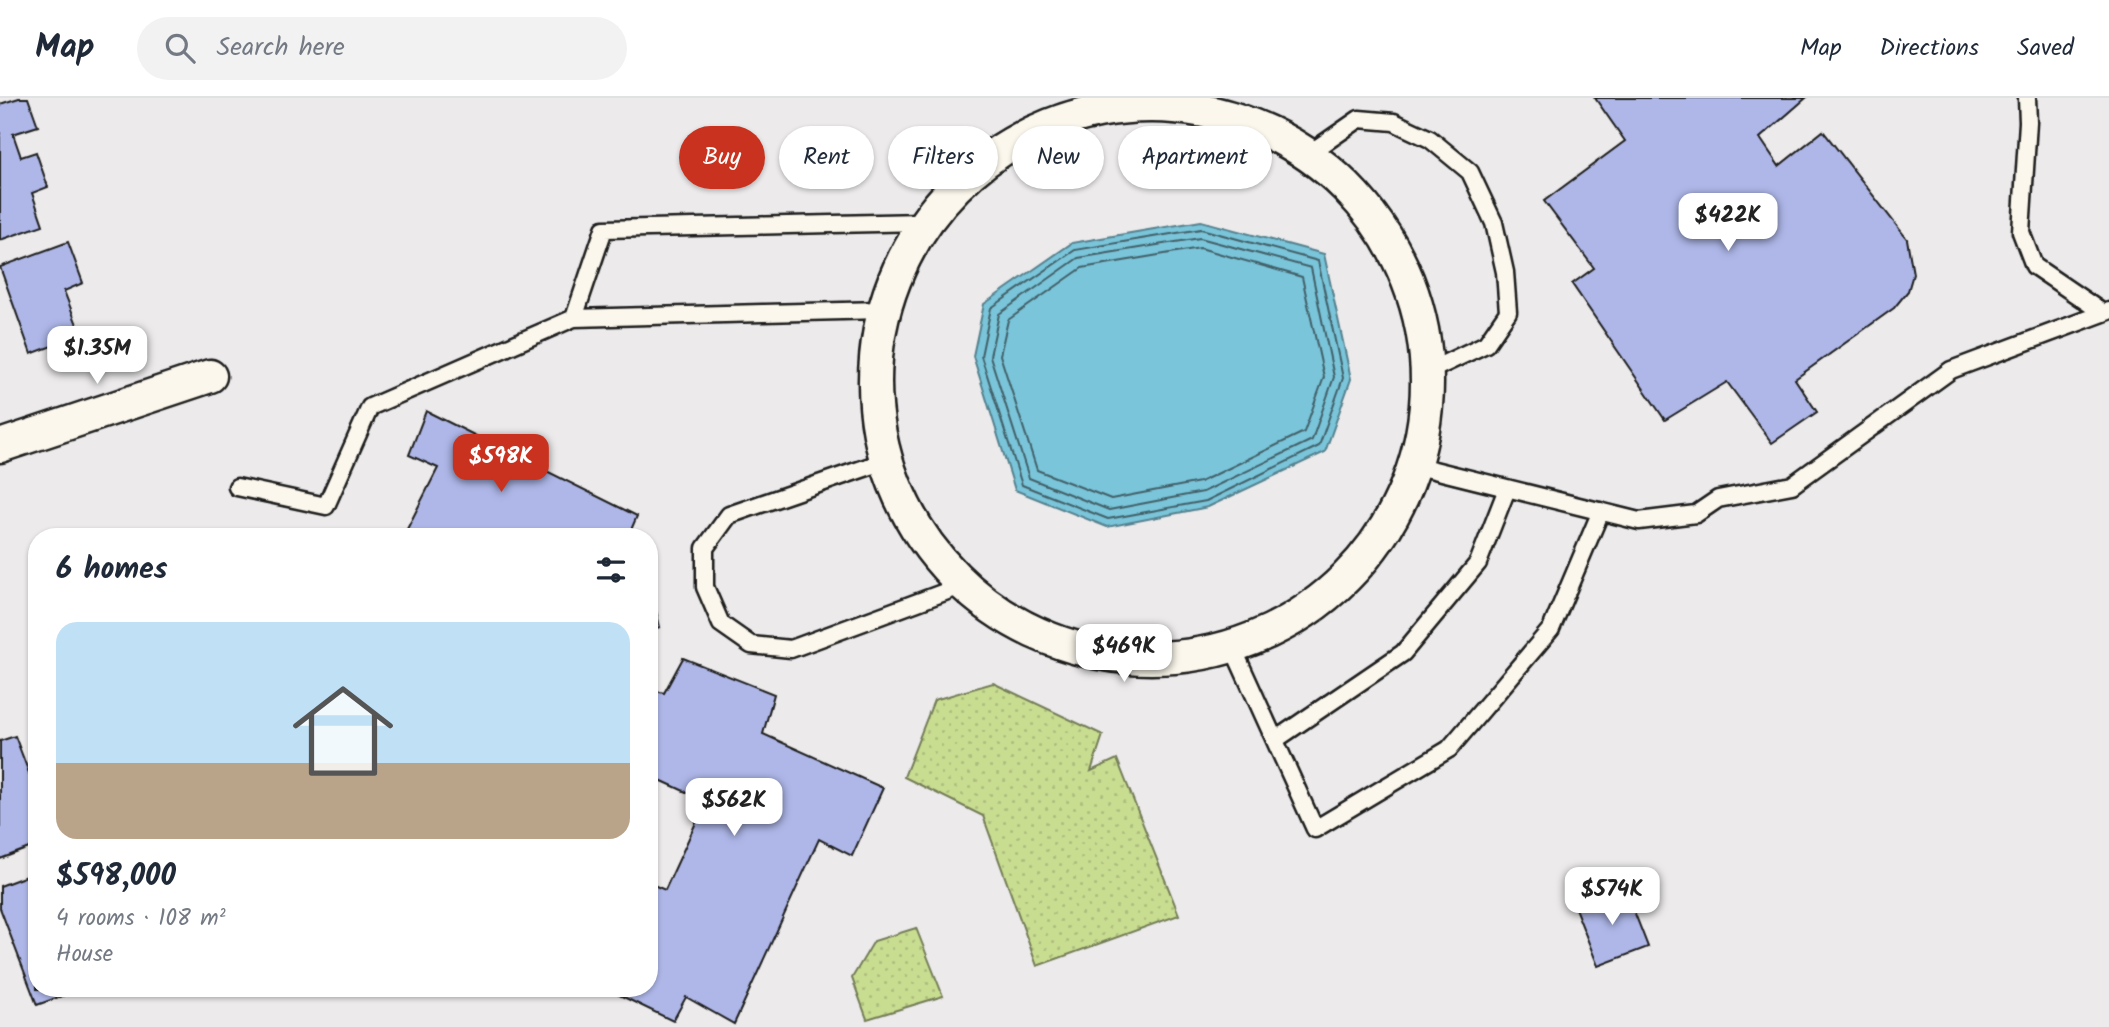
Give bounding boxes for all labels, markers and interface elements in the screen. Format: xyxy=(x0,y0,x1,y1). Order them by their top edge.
search box xyxy=(137,17,627,80)
text: Map xyxy=(35,22,95,75)
text: Search here xyxy=(217,27,345,69)
icon: search xyxy=(161,29,199,67)
text: Map xyxy=(1800,29,1842,68)
text: Directions xyxy=(1880,29,1979,68)
text: Saved xyxy=(2017,29,2074,68)
chip: Buy xyxy=(679,126,765,189)
chip: Rent xyxy=(779,126,874,189)
chip: Filters xyxy=(888,126,998,189)
chip: New xyxy=(1012,126,1104,189)
chip: Apartment xyxy=(1118,126,1272,189)
pin: $422K xyxy=(1679,194,1777,253)
text: $422K xyxy=(1695,198,1761,234)
pin: $1.35M xyxy=(40,327,154,386)
text: $1.35M xyxy=(63,331,131,367)
pin: $598K xyxy=(452,434,550,494)
text: $598K xyxy=(469,439,533,475)
text: 6 homes xyxy=(56,546,168,594)
icon: filters xyxy=(592,551,630,589)
pin: $469K xyxy=(1075,624,1173,684)
text: $469K xyxy=(1092,629,1156,665)
icon: home xyxy=(280,668,406,794)
pin: $562K xyxy=(685,778,783,838)
text: $562K xyxy=(702,783,766,819)
text: $598,000 xyxy=(56,853,176,901)
pin: $574K xyxy=(1563,868,1661,927)
text: $574K xyxy=(1581,872,1643,908)
text: 4 rooms · 108 m² xyxy=(56,901,226,937)
text: House xyxy=(56,937,113,973)

